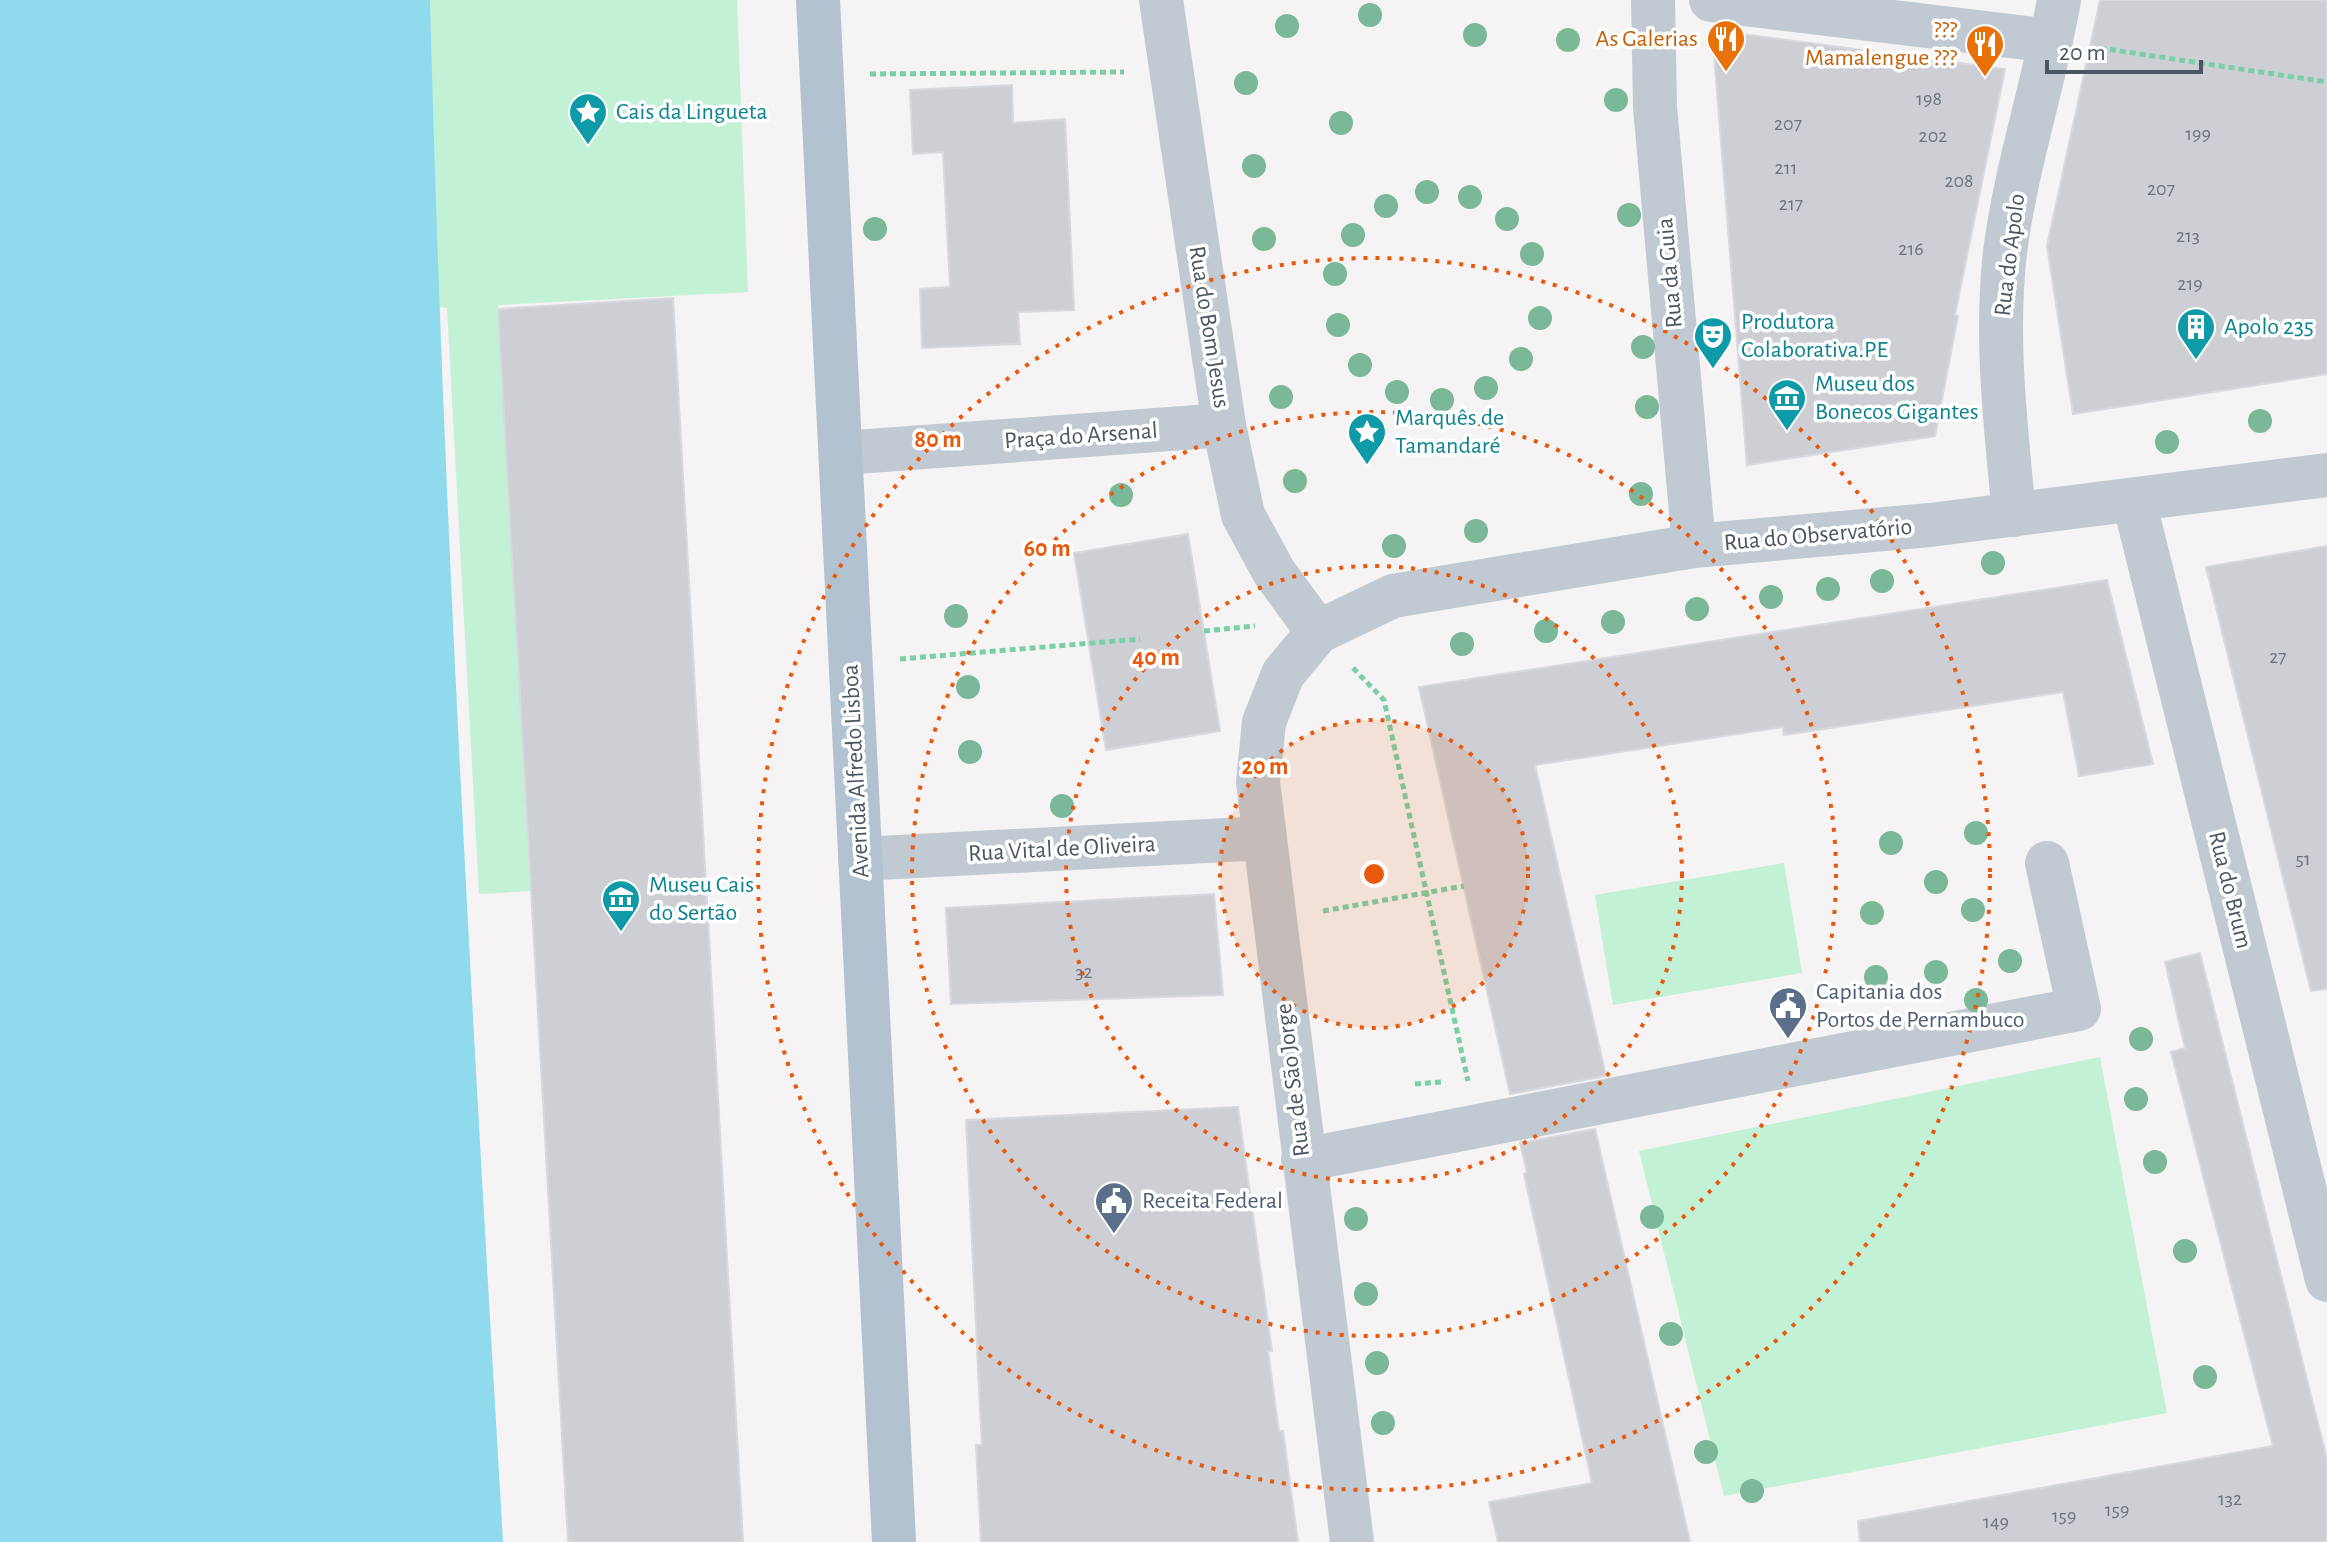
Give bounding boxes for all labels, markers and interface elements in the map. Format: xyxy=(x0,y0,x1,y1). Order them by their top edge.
restaurant icon: As Galerias xyxy=(1705,18,1747,73)
place label: ??? Mamalengue ??? xyxy=(1805,18,1958,70)
restaurant icon: ??? Mamalengue ??? xyxy=(1964,23,2006,78)
scale bar xyxy=(2047,24,2201,74)
place label: As Galerias xyxy=(1596,27,1698,51)
text: 20 m xyxy=(2059,41,2106,65)
house number: 198 xyxy=(1916,89,1942,109)
place icon: Cais da Lingueta xyxy=(567,91,609,146)
place label: Cais da Lingueta xyxy=(616,100,768,124)
house number: 207 xyxy=(1774,114,1802,134)
house number: 199 xyxy=(2185,124,2211,144)
house number: 202 xyxy=(1919,126,1947,146)
house number: 211 xyxy=(1775,158,1797,178)
house number: 208 xyxy=(1944,171,1974,191)
house number: 207 xyxy=(2147,179,2175,199)
street label: Rua do Apolo xyxy=(1991,192,2029,318)
house number: 217 xyxy=(1779,194,1803,214)
street label: Rua da Guia xyxy=(1653,217,1687,329)
house number: 213 xyxy=(2176,226,2200,246)
house number: 216 xyxy=(1898,239,1924,259)
street label: Rua do Bom Jesus xyxy=(1184,244,1234,410)
house number: 219 xyxy=(2177,274,2203,294)
building icon: Apolo 235 xyxy=(2175,306,2217,361)
place label: Produtora Colaborativa.PE xyxy=(1741,310,1889,362)
theatre icon: Produtora Colaborativa.PE xyxy=(1692,315,1734,370)
place label: Apolo 235 xyxy=(2224,315,2314,339)
place label: Museu dos Bonecos Gigantes xyxy=(1815,372,1979,424)
museum icon: Museu dos Bonecos Gigantes xyxy=(1766,377,1808,432)
place label: Marquês de Tamandaré xyxy=(1395,406,1504,458)
place icon: Marquês de Tamandaré xyxy=(1346,411,1388,466)
street label: Praça do Arsenal xyxy=(1004,419,1158,453)
text: 80 m xyxy=(914,428,962,452)
street label: Rua do Observatório xyxy=(1723,515,1913,555)
text: 60 m xyxy=(1023,537,1071,561)
text: 40 m xyxy=(1132,646,1180,670)
house number: 27 xyxy=(2269,647,2287,667)
street label: Avenida Alfredo Lisboa xyxy=(838,664,874,878)
text: 20 m xyxy=(1242,755,1288,779)
street label: Rua do Brum xyxy=(2204,829,2256,951)
street label: Rua Vital de Oliveira xyxy=(968,832,1156,866)
house number: 51 xyxy=(2295,849,2311,869)
centre of rings xyxy=(1360,860,1388,888)
place label: Museu Cais do Sertão xyxy=(649,873,754,925)
museum icon: Museu Cais do Sertão xyxy=(600,878,642,933)
house number: 32 xyxy=(1075,962,1093,982)
place label: Capitania dos Portos de Pernambuco xyxy=(1816,980,2024,1032)
public building icon: Capitania dos Portos de Pernambuco xyxy=(1767,985,1809,1040)
street label: Rua de São Jorge xyxy=(1272,1002,1314,1158)
public building icon: Receita Federal xyxy=(1093,1180,1135,1235)
place label: Receita Federal xyxy=(1142,1189,1283,1213)
house number: 132 xyxy=(2218,1489,2242,1509)
house number: 159 xyxy=(2105,1500,2129,1520)
house number: 159 xyxy=(2052,1506,2076,1526)
house number: 149 xyxy=(1983,1512,2009,1532)

